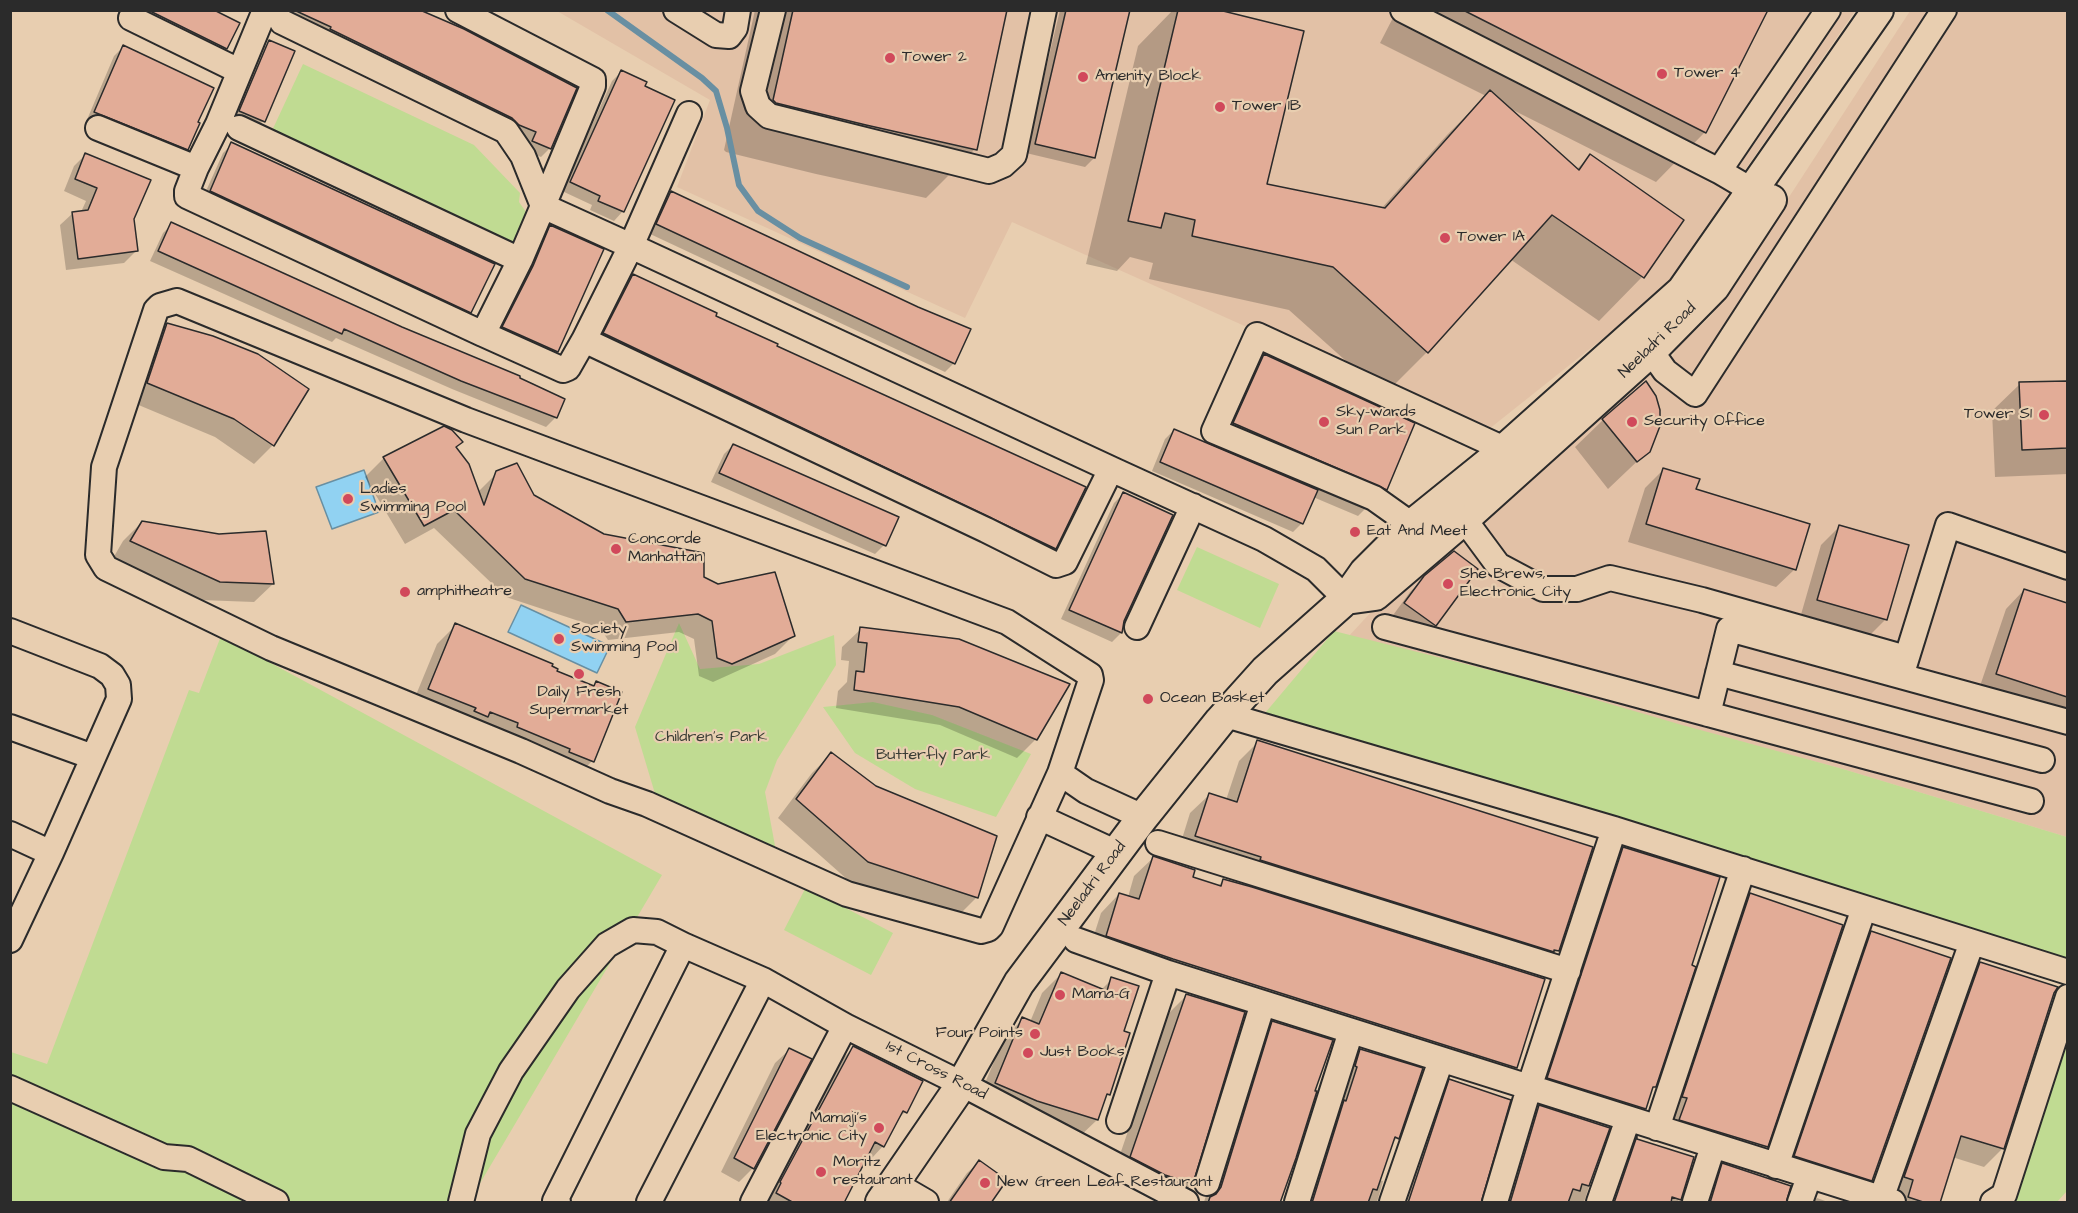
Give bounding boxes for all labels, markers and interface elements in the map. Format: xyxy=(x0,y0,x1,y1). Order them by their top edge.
place label: Tower 2 xyxy=(902,48,967,68)
marker: Tower 2 xyxy=(883,51,897,65)
place label: Tower 4 xyxy=(1674,64,1741,84)
place label: Amenity Block xyxy=(1095,67,1201,87)
marker: Tower 4 xyxy=(1655,67,1669,81)
marker: Amenity Block xyxy=(1076,70,1090,84)
place label: Tower 1B xyxy=(1232,97,1301,117)
marker: Tower 1B xyxy=(1213,100,1227,114)
place label: Tower 1A xyxy=(1457,228,1525,248)
marker: Tower 1A xyxy=(1438,231,1452,245)
street label: Neeladri Road xyxy=(1615,299,1701,383)
place label: Sky-wards Sun Park xyxy=(1336,403,1416,441)
place label: Tower S1 xyxy=(1964,405,2032,425)
marker: Tower S1 xyxy=(2037,408,2051,422)
place label: Security Office xyxy=(1644,412,1765,432)
marker: Sky-wards Sun Park xyxy=(1317,415,1331,429)
marker: Security Office xyxy=(1625,415,1639,429)
place label: Ladies Swimming Pool xyxy=(360,480,466,518)
marker: Ladies Swimming Pool xyxy=(341,492,355,506)
place label: Eat And Meet xyxy=(1367,522,1467,542)
marker: Eat And Meet xyxy=(1348,525,1362,539)
place label: Concorde Manhattan xyxy=(628,530,703,568)
marker: Concorde Manhattan xyxy=(609,542,623,556)
place label: She Brews, Electronic City xyxy=(1460,565,1571,603)
marker: She Brews, Electronic City xyxy=(1441,577,1455,591)
place label: amphitheatre xyxy=(417,582,512,602)
marker: amphitheatre xyxy=(398,585,412,599)
place label: Society Swimming Pool xyxy=(571,620,677,658)
marker: Society Swimming Pool xyxy=(552,632,566,646)
marker: Daily Fresh Supermarket xyxy=(572,667,586,681)
place label: Daily Fresh Supermarket xyxy=(529,683,629,721)
place label: Ocean Basket xyxy=(1160,689,1265,709)
marker: Ocean Basket xyxy=(1141,692,1155,706)
park label: Children's Park xyxy=(655,728,767,748)
park label: Butterfly Park xyxy=(876,746,990,766)
street label: Neeladri Road xyxy=(1055,838,1131,930)
place label: Mama-G xyxy=(1072,985,1130,1005)
marker: Mama-G xyxy=(1053,988,1067,1002)
place label: Four Points xyxy=(935,1024,1023,1044)
marker: Four Points xyxy=(1028,1027,1042,1041)
street label: 1st Cross Road xyxy=(882,1037,990,1105)
place label: Just Books xyxy=(1040,1043,1125,1063)
marker: Just Books xyxy=(1021,1046,1035,1060)
place label: Mamaji's Electronic City xyxy=(756,1109,867,1147)
marker: Mamaji's Electronic City xyxy=(872,1121,886,1135)
place label: Moritz restaurant xyxy=(833,1153,913,1191)
marker: Moritz restaurant xyxy=(814,1165,828,1179)
place label: New Green Leaf Restaurant xyxy=(997,1173,1213,1193)
marker: New Green Leaf Restaurant xyxy=(978,1176,992,1190)

